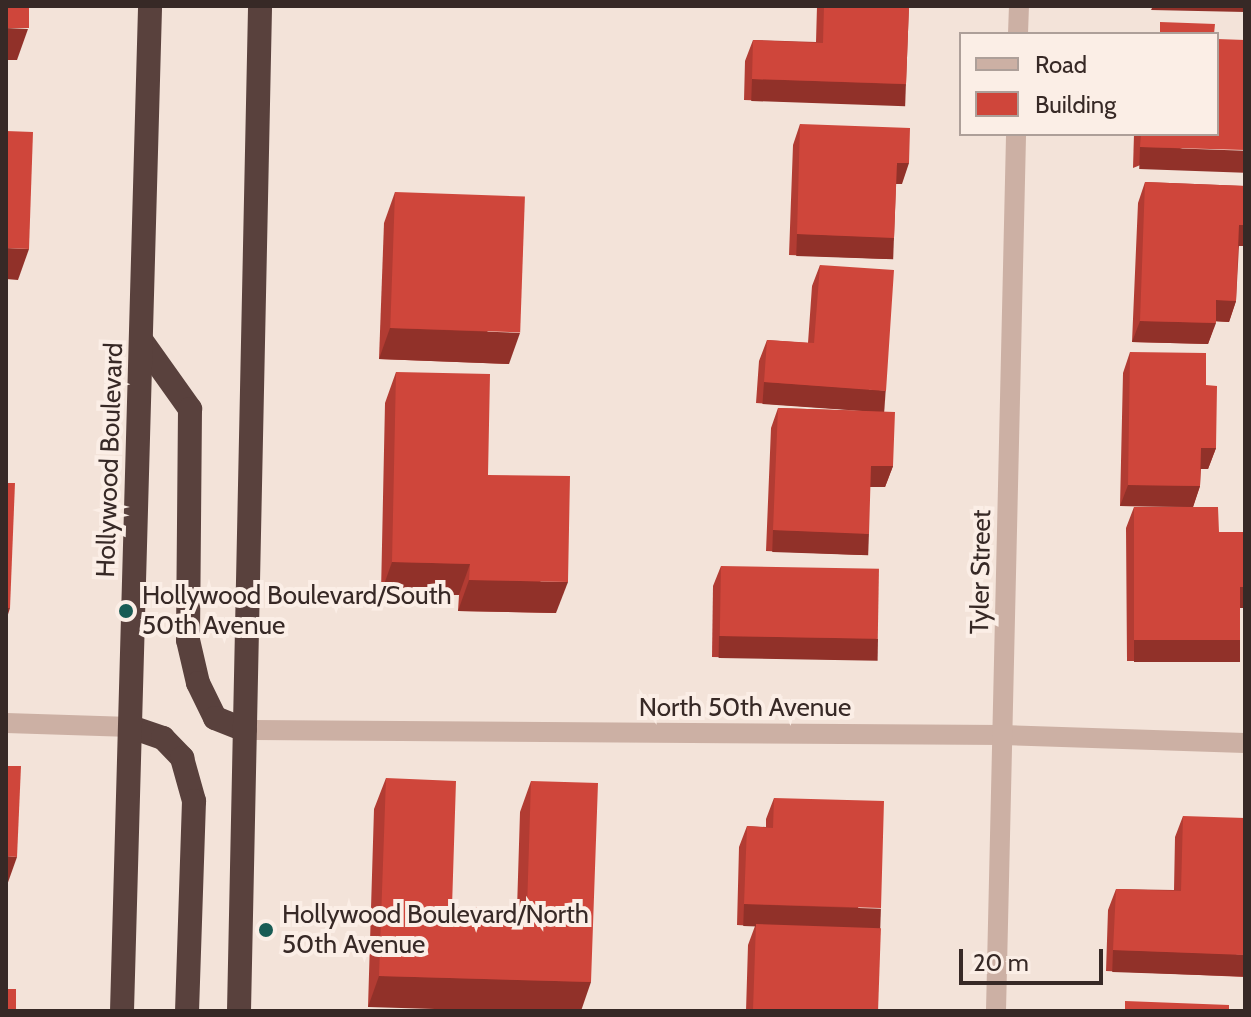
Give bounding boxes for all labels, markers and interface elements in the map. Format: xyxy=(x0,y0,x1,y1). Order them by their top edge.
legend xyxy=(959,32,1219,136)
text: Road xyxy=(1035,50,1087,79)
text: Building xyxy=(1035,90,1116,119)
street label: Hollywood Boulevard xyxy=(90,342,130,578)
street label: Tyler Street xyxy=(964,509,998,635)
place label: Hollywood Boulevard/South 50th Avenue xyxy=(142,580,452,642)
marker: Hollywood Boulevard/South 50th Avenue xyxy=(117,602,135,620)
street label: North 50th Avenue xyxy=(639,692,851,724)
place label: Hollywood Boulevard/North 50th Avenue xyxy=(282,899,589,960)
marker: Hollywood Boulevard/North 50th Avenue xyxy=(257,921,275,939)
scale bar xyxy=(963,933,1107,983)
text: 20 m xyxy=(973,948,1029,977)

